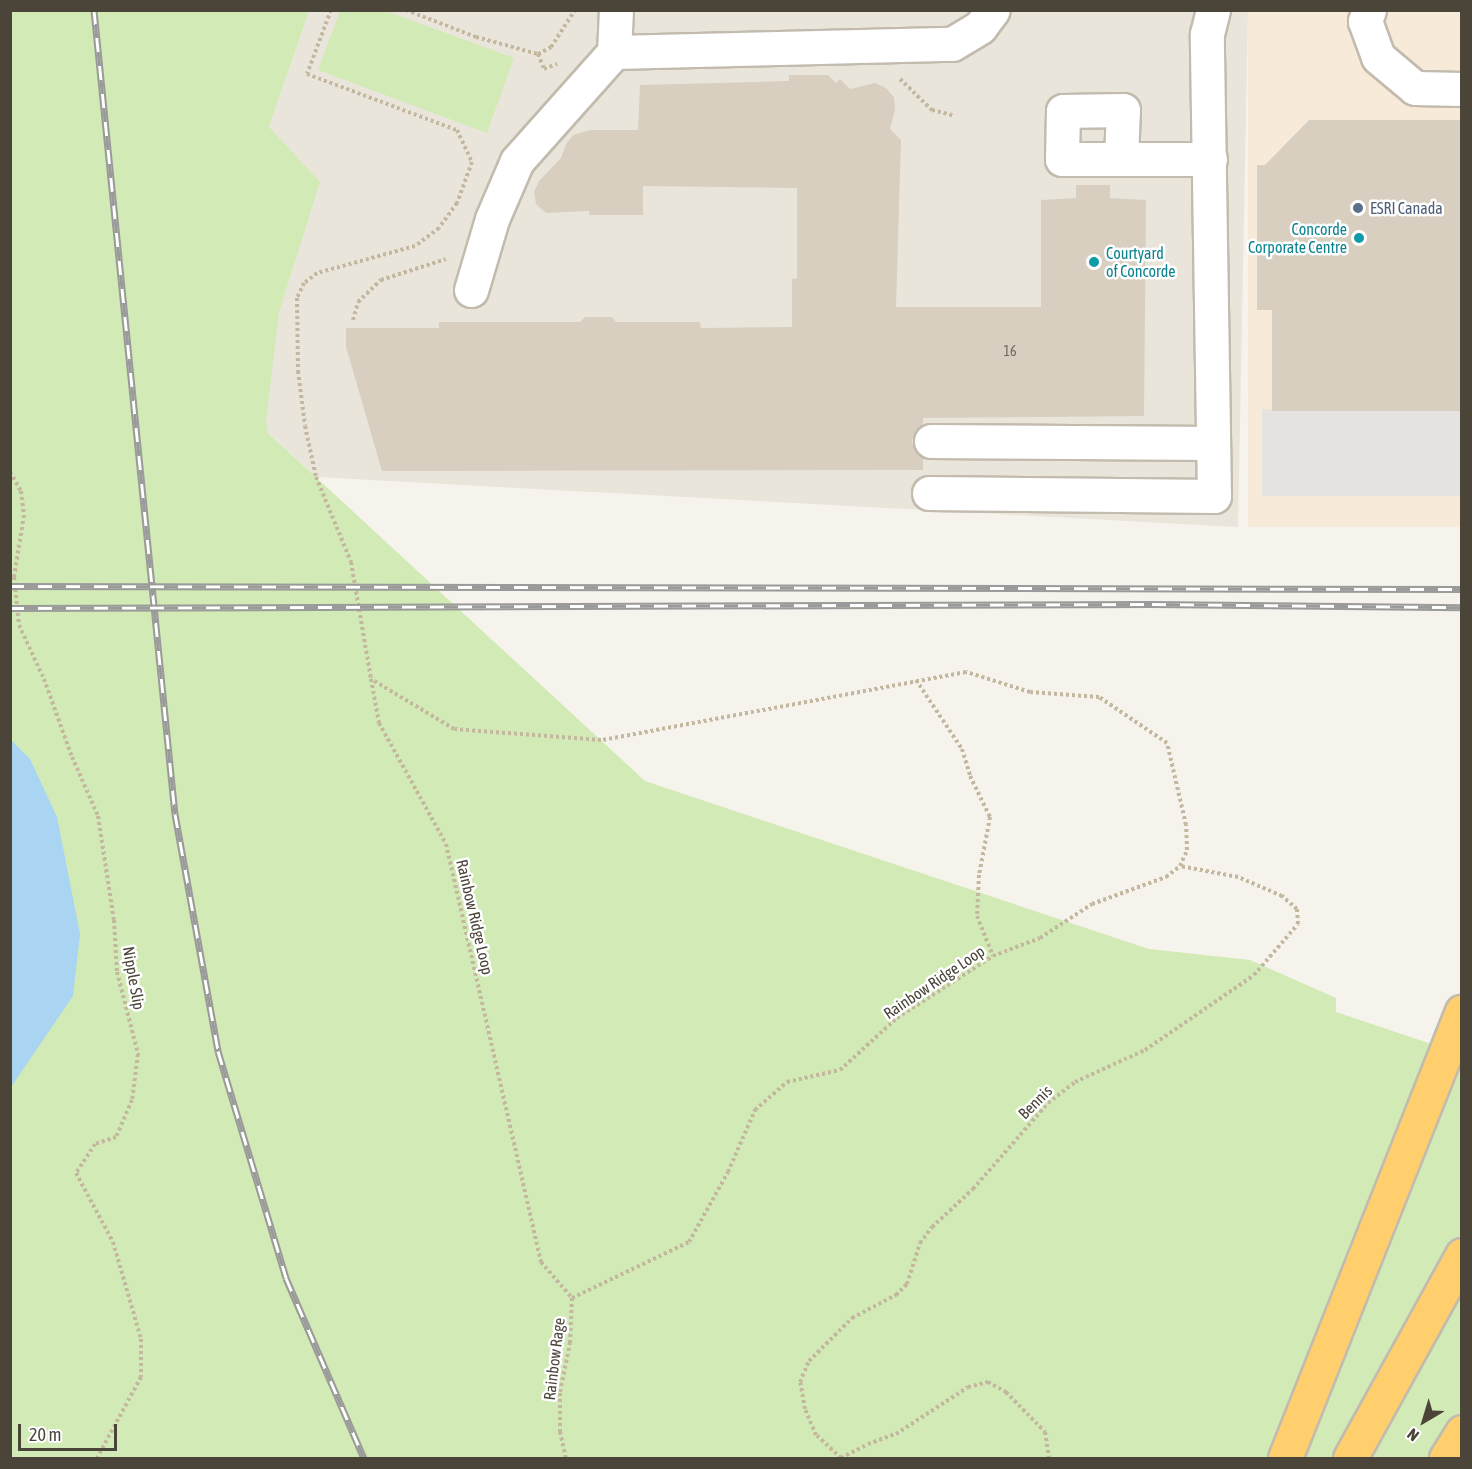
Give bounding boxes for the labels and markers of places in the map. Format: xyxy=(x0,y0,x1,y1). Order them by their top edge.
place label: ESRI Canada xyxy=(1370,198,1443,218)
marker: ESRI Canada xyxy=(1351,201,1365,215)
place label: Concorde Corporate Centre xyxy=(1248,219,1347,257)
marker: Concorde Corporate Centre xyxy=(1352,231,1366,245)
place label: Courtyard of Concorde xyxy=(1106,243,1176,281)
marker: Courtyard of Concorde xyxy=(1087,255,1101,269)

